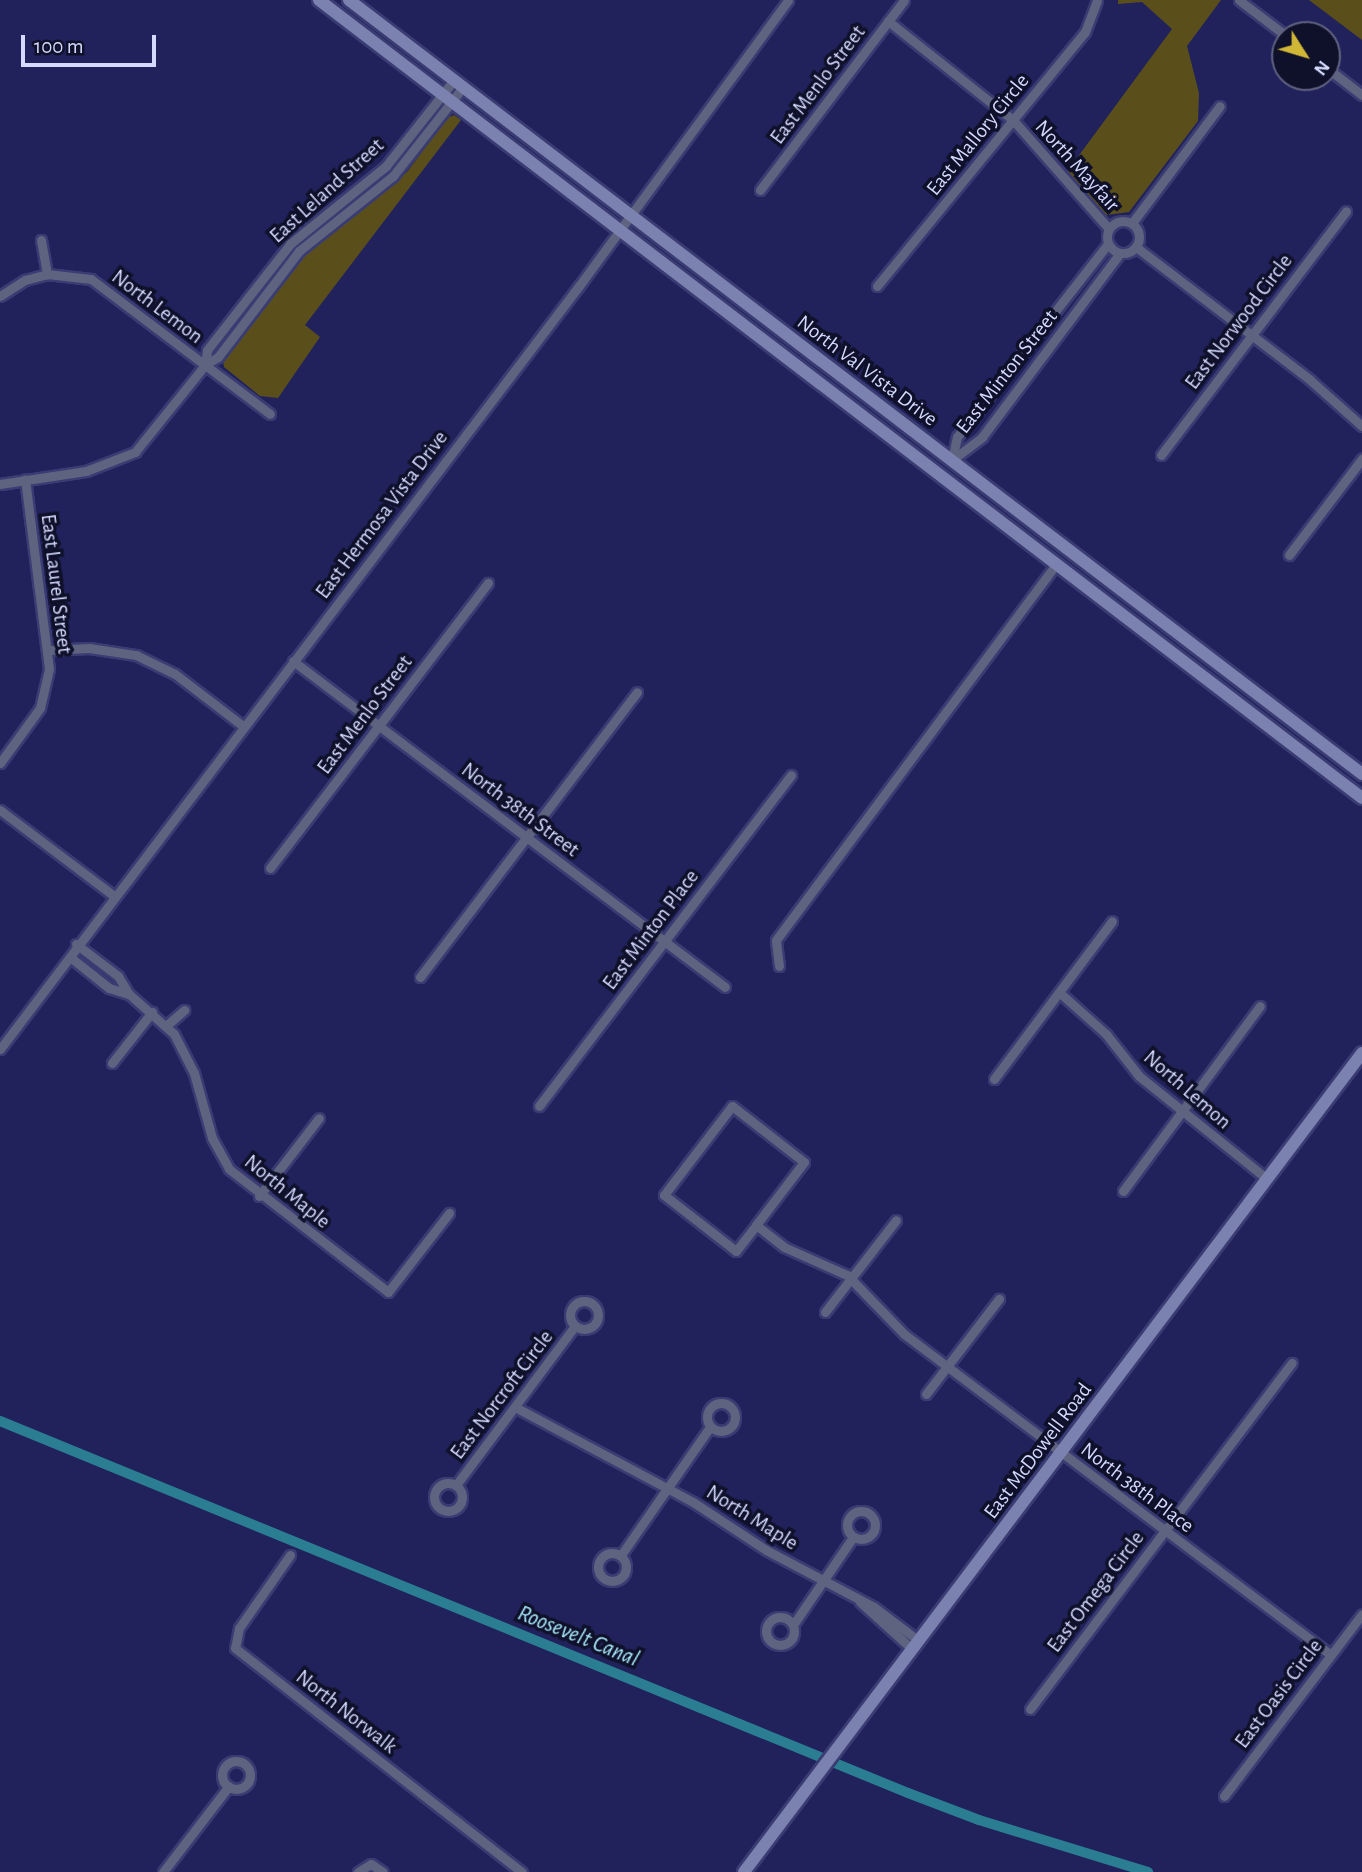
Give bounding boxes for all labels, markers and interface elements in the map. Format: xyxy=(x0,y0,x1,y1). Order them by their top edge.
scale bar xyxy=(24,21,159,65)
street label: East Menlo Street xyxy=(765,21,871,149)
north arrow xyxy=(1271,21,1341,91)
text: 100 m xyxy=(34,36,84,57)
text: N xyxy=(1310,57,1333,79)
street label: East Mallory Circle xyxy=(921,69,1035,201)
street label: North Mayfair xyxy=(1029,115,1125,217)
street label: East Leland Street xyxy=(265,133,389,249)
street label: East Norwood Circle xyxy=(1180,249,1298,395)
street label: North Lemon xyxy=(106,265,208,349)
street label: East Minton Street xyxy=(951,305,1063,439)
street label: North Val Vista Drive xyxy=(792,310,942,432)
street label: East Hermosa Vista Drive xyxy=(311,426,453,604)
street label: East Laurel Street xyxy=(35,513,77,655)
street label: East Menlo Street xyxy=(312,651,418,779)
street label: North 38th Street xyxy=(456,758,584,862)
street label: East Minton Place xyxy=(598,865,704,995)
street label: North Lemon xyxy=(1138,1045,1236,1135)
street label: North Maple xyxy=(239,1150,335,1234)
street label: East Norcroft Circle xyxy=(445,1325,559,1465)
street label: East McDowell Road xyxy=(979,1378,1097,1524)
street label: North 38th Place xyxy=(1075,1437,1199,1539)
street label: North Maple xyxy=(701,1480,803,1556)
street label: East Omega Circle xyxy=(1042,1526,1150,1658)
water label: Roosevelt Canal xyxy=(513,1600,643,1674)
street label: East Oasis Circle xyxy=(1230,1634,1328,1754)
street label: North Norwalk xyxy=(290,1665,402,1759)

